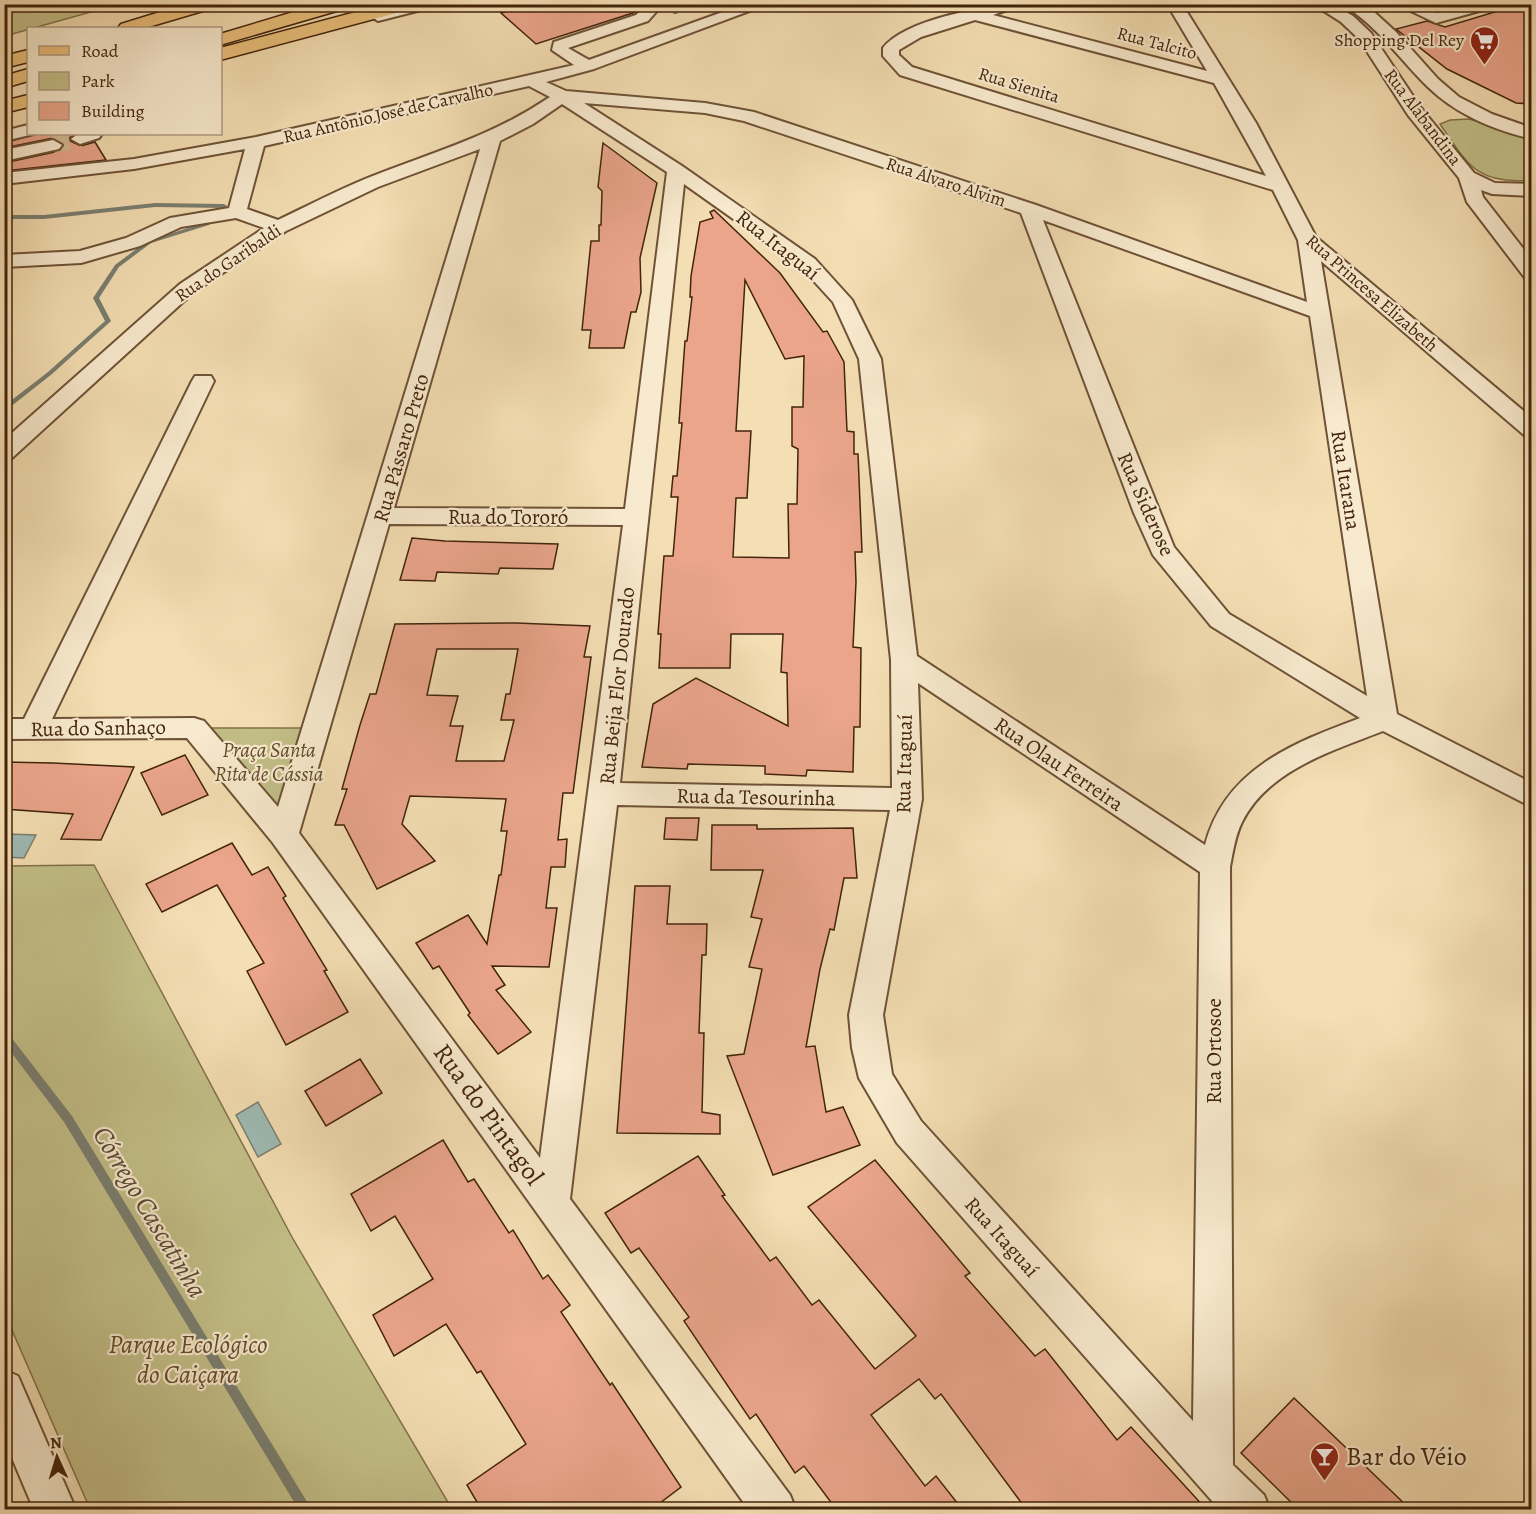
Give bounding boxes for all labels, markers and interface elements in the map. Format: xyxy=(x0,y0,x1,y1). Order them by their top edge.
street label: Rua Talcito xyxy=(1115,21,1199,65)
supermarket icon: Shopping Del Rey xyxy=(1469,24,1501,66)
legend xyxy=(27,27,222,135)
place label: Shopping Del Rey xyxy=(1334,28,1465,52)
text: Road xyxy=(81,39,119,63)
street label: Rua Sienita xyxy=(975,61,1063,109)
street label: Rua Alabandina xyxy=(1379,64,1468,171)
text: Park xyxy=(81,69,115,93)
street label: Rua Antônio José de Carvalho xyxy=(281,77,495,149)
text: Building xyxy=(81,99,145,123)
street label: Rua Álvaro Alvim xyxy=(883,151,1009,213)
street label: Rua Itaguaí xyxy=(730,203,826,287)
street label: Rua do Garibaldi xyxy=(170,219,286,307)
street label: Rua Princesa Elizabeth xyxy=(1301,229,1444,357)
street label: Rua Pássaro Preto xyxy=(366,370,436,526)
street label: Rua Itarana xyxy=(1324,428,1368,532)
street label: Rua Siderose xyxy=(1111,448,1181,560)
street label: Rua do Tororó xyxy=(448,503,568,531)
street label: Rua Beija Flor Dourado xyxy=(593,586,641,786)
street label: Rua Olau Ferreira xyxy=(989,710,1129,818)
street label: Rua do Sanhaço xyxy=(30,713,166,743)
street label: Rua Itaguaí xyxy=(889,714,919,814)
park label: Praça Santa Rita de Cássia xyxy=(214,736,324,788)
street label: Rua da Tesourinha xyxy=(676,782,836,812)
street label: Rua Ortosoe xyxy=(1200,998,1228,1104)
street label: Rua do Pintagol xyxy=(425,1036,552,1192)
water label: Córrego Cascatinha xyxy=(84,1119,216,1305)
street label: Rua Itaguaí xyxy=(958,1191,1046,1283)
park label: Parque Ecológico do Caiçara xyxy=(109,1327,267,1392)
north arrow xyxy=(27,1427,87,1487)
text: N xyxy=(49,1432,63,1454)
place label: Bar do Véio xyxy=(1346,1439,1467,1474)
bar icon: Bar do Véio xyxy=(1309,1440,1341,1482)

